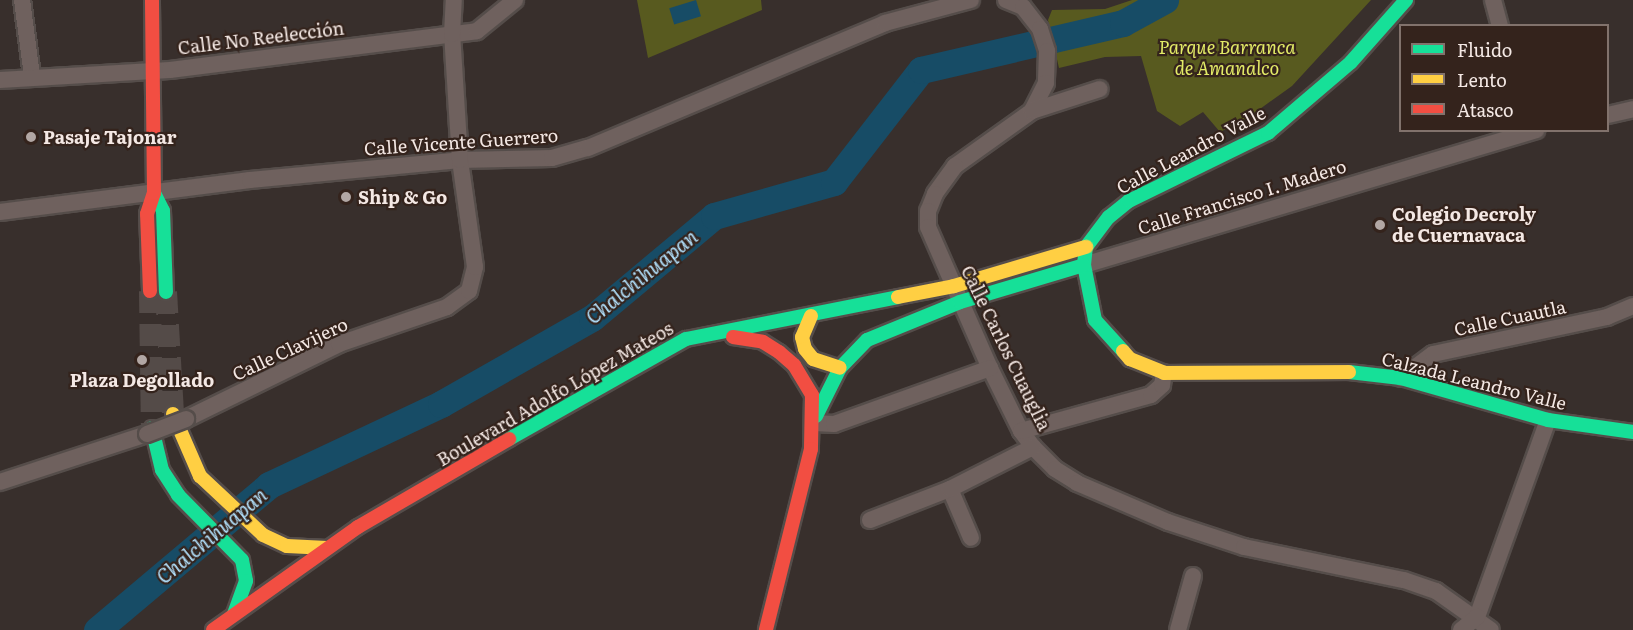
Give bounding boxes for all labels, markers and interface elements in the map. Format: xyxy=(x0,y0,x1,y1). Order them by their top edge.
street label: Calle No Reelección xyxy=(177,17,345,59)
legend xyxy=(1399,24,1609,132)
text: Fluido xyxy=(1457,36,1512,63)
park label: Parque Barranca de Amanalco xyxy=(1158,37,1296,80)
text: Lento xyxy=(1457,66,1507,93)
text: Atasco xyxy=(1457,96,1514,123)
street label: Calle Leandro Valle xyxy=(1113,102,1269,198)
street label: Calle Vicente Guerrero xyxy=(363,124,559,160)
place label: Pasaje Tajonar xyxy=(43,126,176,148)
marker: Pasaje Tajonar xyxy=(24,130,38,144)
street label: Calle Francisco I. Madero xyxy=(1135,155,1349,239)
place label: Ship & Go xyxy=(358,186,447,208)
marker: Ship & Go xyxy=(339,190,353,204)
place label: Colegio Decroly de Cuernavaca xyxy=(1392,204,1536,246)
marker: Colegio Decroly de Cuernavaca xyxy=(1373,218,1387,232)
water label: Chalchihuapan xyxy=(580,224,702,328)
street label: Calle Carlos Cuauglia xyxy=(957,262,1055,434)
street label: Calle Cuautla xyxy=(1452,296,1568,340)
street label: Calle Clavijero xyxy=(229,313,351,385)
street label: Boulevard Adolfo López Mateos xyxy=(433,317,677,471)
street label: Calzada Leandro Valle xyxy=(1380,348,1568,414)
marker: Plaza Degollado xyxy=(135,353,149,367)
place label: Plaza Degollado xyxy=(70,369,214,391)
water label: Chalchihuapan xyxy=(151,482,271,588)

